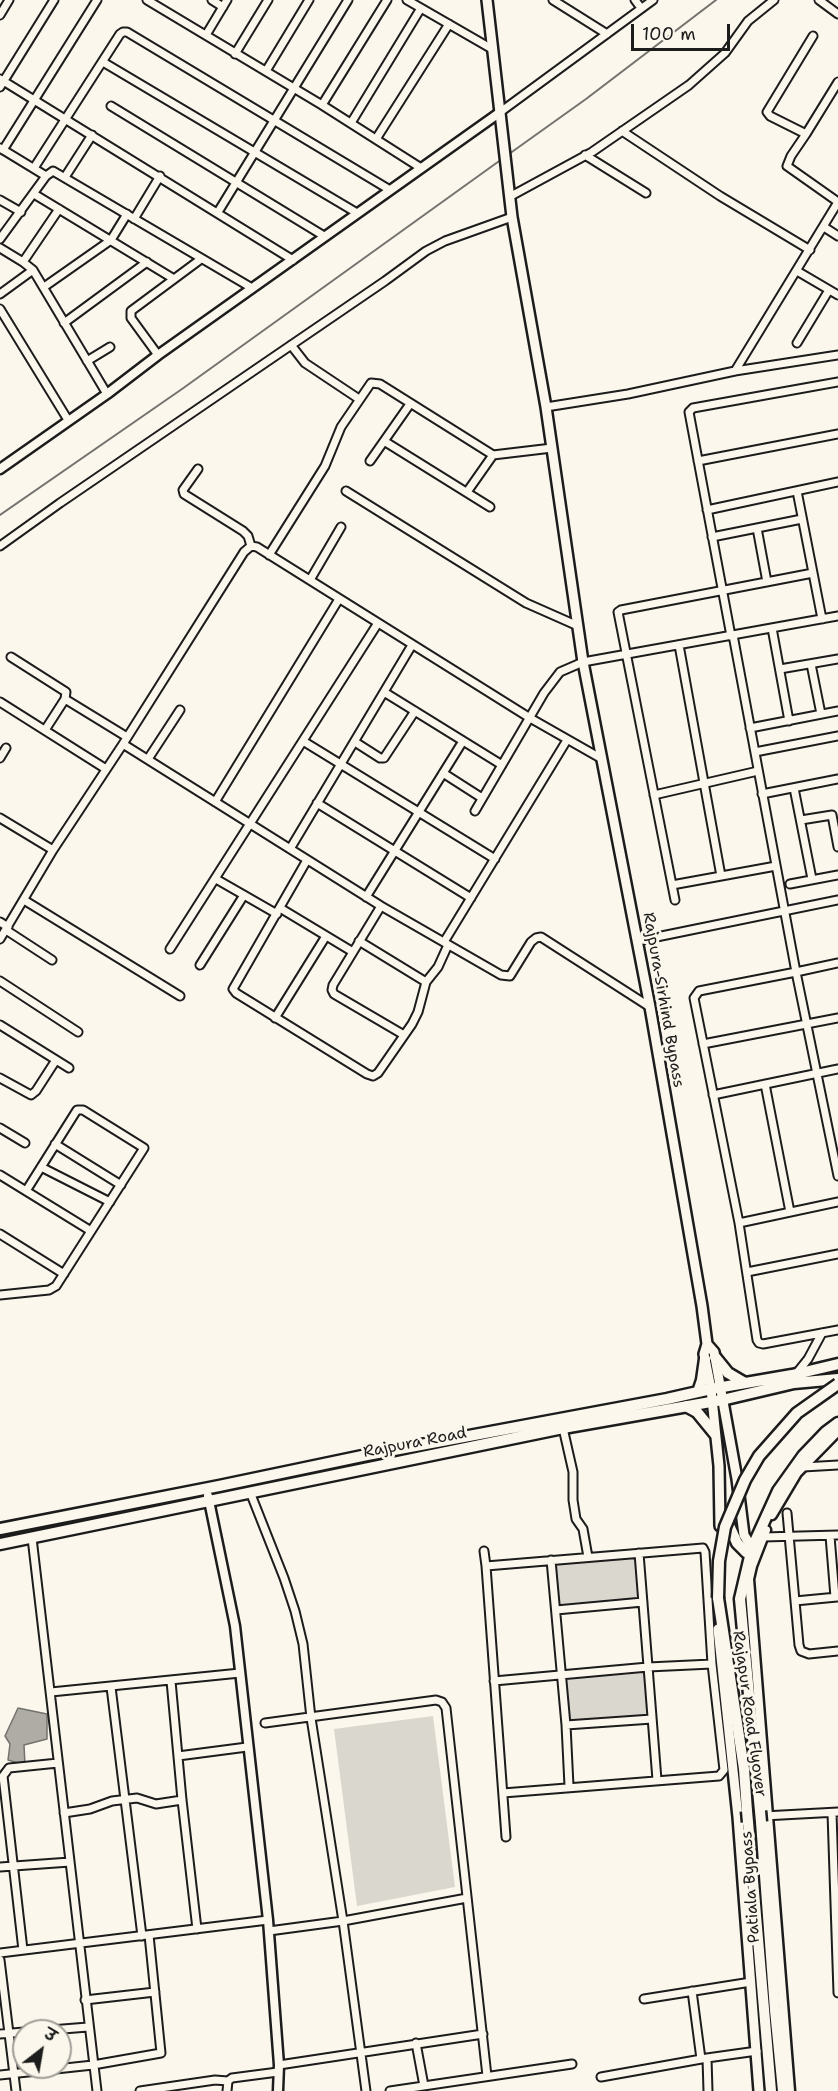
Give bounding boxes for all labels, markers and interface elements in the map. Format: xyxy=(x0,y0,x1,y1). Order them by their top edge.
scale bar xyxy=(634,12,733,50)
text: 100 m xyxy=(642,22,696,46)
street label: Rajpura-Sirhind Bypass xyxy=(638,911,688,1089)
street label: Rajpura Road xyxy=(362,1424,468,1462)
street label: Rajapur Road Flyover xyxy=(728,1630,770,1798)
street label: Patiala Bypass xyxy=(738,1830,764,1944)
north arrow xyxy=(12,2019,72,2079)
text: उ xyxy=(41,2023,60,2047)

